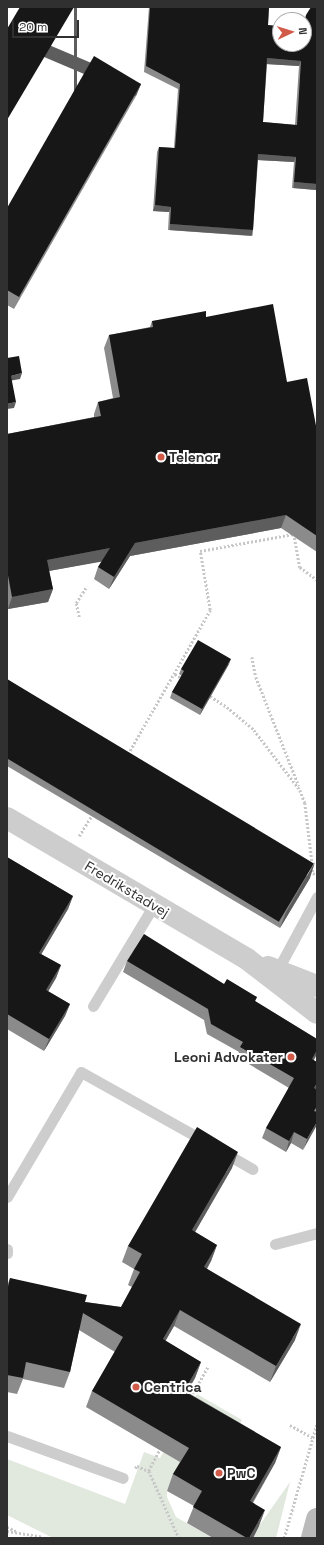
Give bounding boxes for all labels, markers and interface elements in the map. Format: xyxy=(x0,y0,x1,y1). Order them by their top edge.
scale bar xyxy=(14,12,81,38)
north arrow xyxy=(272,12,312,52)
text: 20 m xyxy=(19,19,47,35)
text: N xyxy=(296,27,310,35)
place label: Telenor xyxy=(169,449,219,465)
marker: Telenor xyxy=(156,452,166,462)
street label: Fredrikstadvej xyxy=(82,857,172,921)
place label: Leoni Advokater xyxy=(174,1049,283,1065)
marker: Leoni Advokater xyxy=(286,1052,296,1062)
place label: Centrica xyxy=(144,1379,201,1395)
marker: Centrica xyxy=(131,1382,141,1392)
place label: PwC xyxy=(227,1465,255,1481)
marker: PwC xyxy=(214,1468,224,1478)

